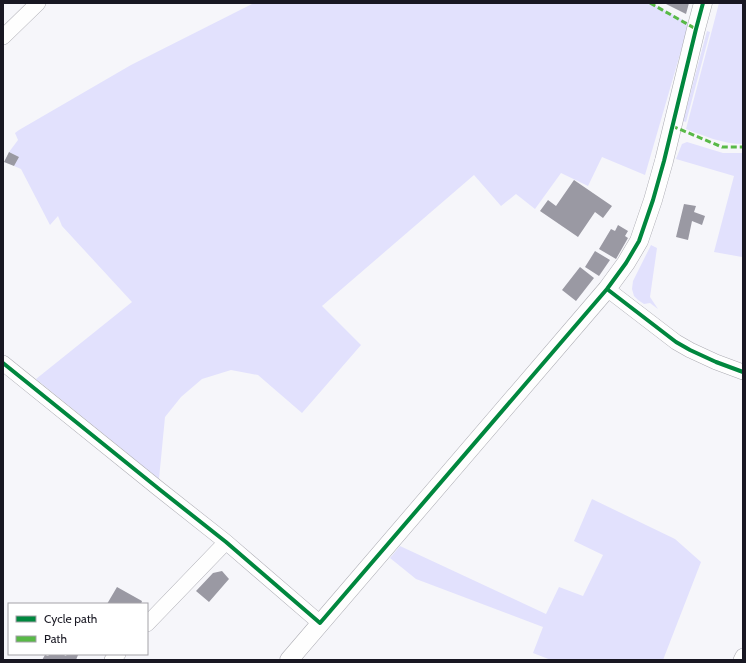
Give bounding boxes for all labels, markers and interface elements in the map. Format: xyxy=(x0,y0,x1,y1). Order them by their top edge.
legend xyxy=(8,603,148,655)
text: Cycle path xyxy=(44,611,97,626)
text: Path xyxy=(44,631,67,646)

